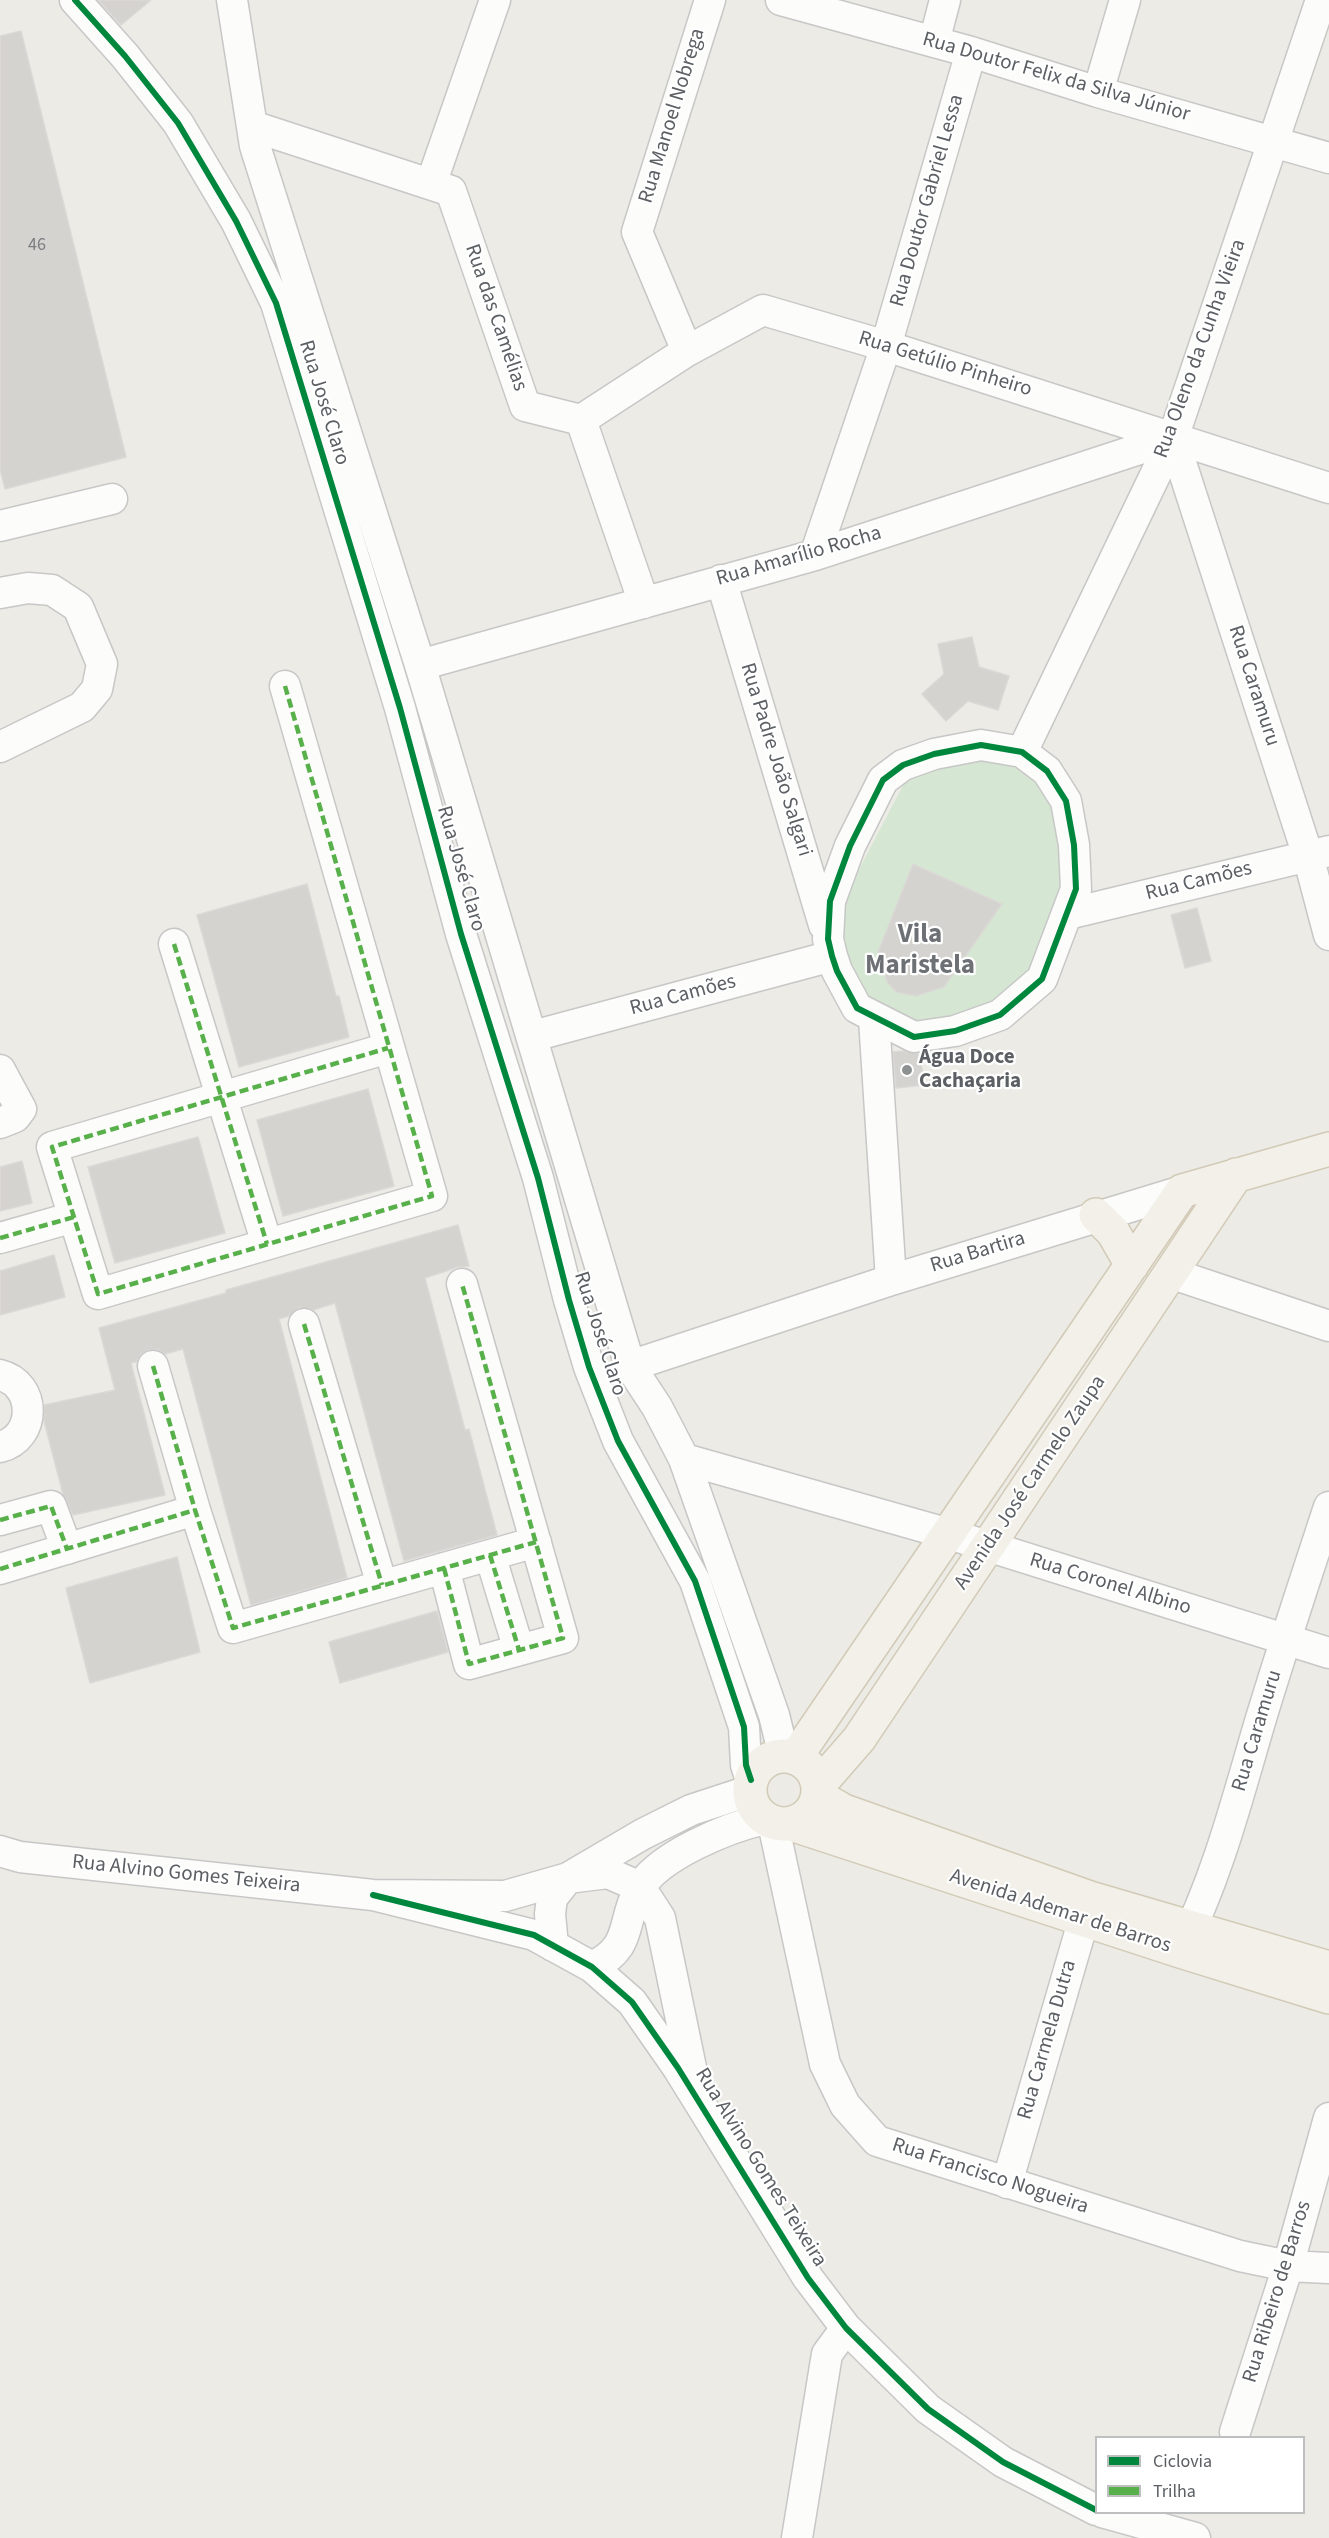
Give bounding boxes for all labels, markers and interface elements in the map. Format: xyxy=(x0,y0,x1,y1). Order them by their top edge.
street label: Rua Manoel Nobrega xyxy=(634,26,712,206)
street label: Rua Doutor Felix da Silva Júnior xyxy=(919,28,1193,128)
street label: Rua Doutor Gabriel Lessa xyxy=(886,92,970,310)
house number: 46 xyxy=(28,235,46,257)
street label: Rua Oleno da Cunha Vieira xyxy=(1150,236,1252,462)
street label: Rua das Camélias xyxy=(458,241,532,395)
street label: Rua Getúlio Pinheiro xyxy=(855,327,1035,403)
street label: Rua José Claro xyxy=(292,337,354,469)
street label: Rua Amarílio Rocha xyxy=(713,521,885,593)
street label: Rua Caramuru xyxy=(1222,622,1284,750)
street label: Rua Padre João Salgari xyxy=(734,660,816,860)
street label: Rua José Claro xyxy=(430,803,490,935)
street label: Rua Camões xyxy=(1143,857,1255,907)
district label: Vila Maristela xyxy=(865,920,975,983)
street label: Rua Camões xyxy=(627,970,739,1022)
place label: Água Doce Cachaçaria xyxy=(919,1045,1021,1095)
marker: Água Doce Cachaçaria xyxy=(900,1063,914,1077)
street label: Rua Bartira xyxy=(927,1227,1029,1279)
street label: Rua José Claro xyxy=(567,1269,631,1399)
street label: Avenida José Carmelo Zaupa xyxy=(950,1371,1112,1595)
street label: Rua Coronel Albino xyxy=(1026,1548,1194,1622)
street label: Rua Caramuru xyxy=(1228,1667,1288,1795)
street label: Rua Alvino Gomes Teixeira xyxy=(71,1850,301,1900)
street label: Avenida Ademar de Barros xyxy=(946,1864,1174,1960)
street label: Rua Carmela Dutra xyxy=(1013,1957,1083,2123)
street label: Rua Alvino Gomes Teixeira xyxy=(688,2064,832,2272)
street label: Rua Francisco Nogueira xyxy=(889,2133,1091,2221)
street label: Rua Ribeiro de Barros xyxy=(1238,2198,1318,2386)
legend xyxy=(1095,2436,1305,2514)
text: Ciclovia xyxy=(1153,2449,1212,2474)
text: Trilha xyxy=(1153,2479,1196,2504)

